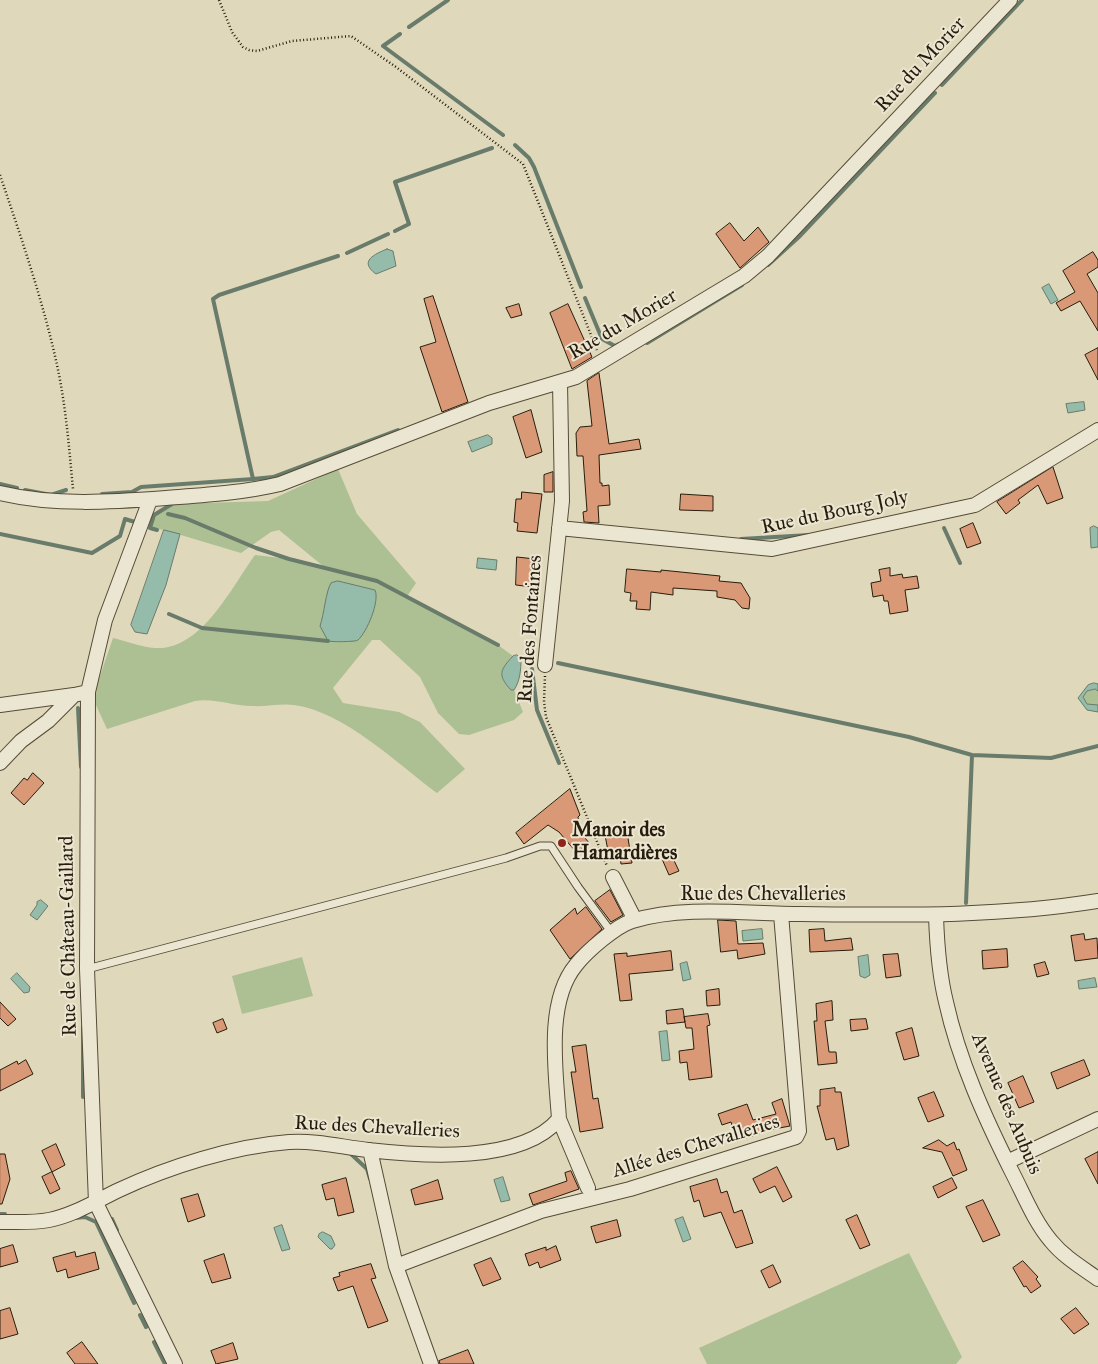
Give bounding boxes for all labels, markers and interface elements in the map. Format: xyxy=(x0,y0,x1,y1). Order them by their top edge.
street label: Rue du Morier xyxy=(871,12,971,118)
street label: Rue du Morier xyxy=(564,284,682,366)
street label: Rue du Bourg Joly xyxy=(759,486,911,540)
street label: Rue des Fontaines xyxy=(514,554,548,704)
place label: Manoir des Hamardières xyxy=(572,819,677,866)
street label: Rue de Château-Gaillard xyxy=(55,835,83,1037)
marker: Manoir des Hamardières xyxy=(556,837,568,849)
street label: Rue des Chevalleries xyxy=(680,883,846,907)
street label: Avenue des Aubuis xyxy=(965,1030,1047,1178)
street label: Allée des Chevalleries xyxy=(609,1110,783,1184)
street label: Rue des Chevalleries xyxy=(294,1112,460,1144)

